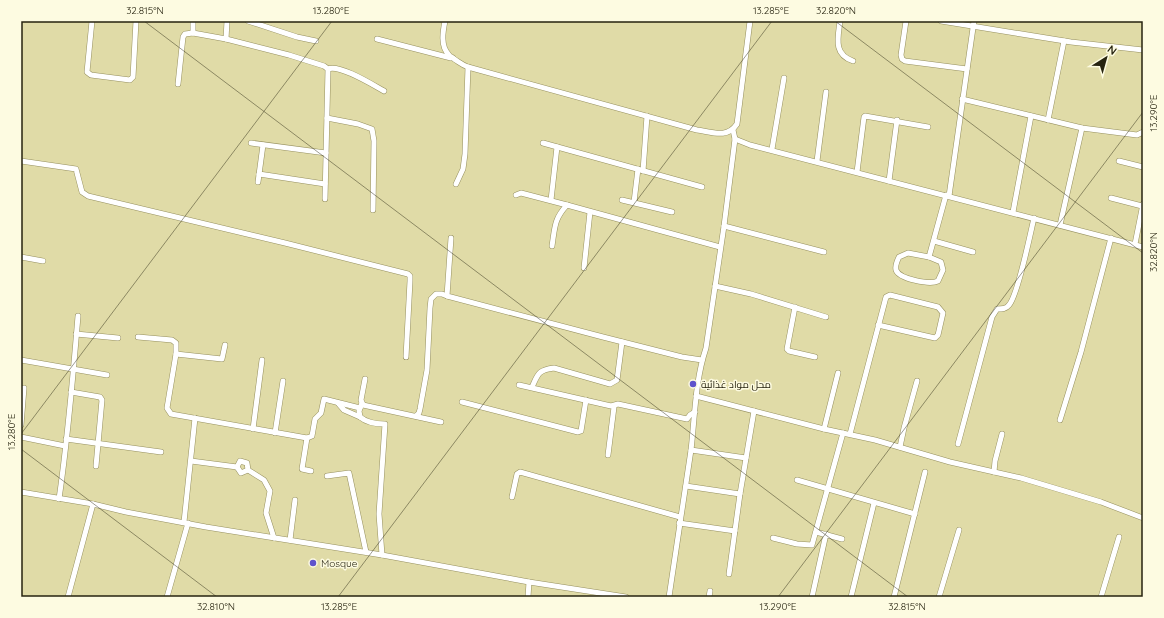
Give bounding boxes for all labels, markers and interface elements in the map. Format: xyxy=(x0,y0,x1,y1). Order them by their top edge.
text: 32.815°N xyxy=(126,4,164,17)
text: 13.280°E xyxy=(313,4,350,17)
text: 13.285°E xyxy=(753,4,789,17)
text: 32.820°N xyxy=(816,4,856,17)
north arrow xyxy=(1086,38,1126,78)
text: N xyxy=(1105,42,1119,58)
text: 13.290°E xyxy=(1147,94,1160,131)
text: 32.820°N xyxy=(1147,232,1160,272)
place label: محل مواد غذائية xyxy=(701,378,771,391)
marker: محل مواد غذائية xyxy=(688,379,698,389)
text: 13.280°E xyxy=(5,413,18,450)
place label: Mosque xyxy=(321,557,358,570)
marker: Mosque xyxy=(308,558,318,568)
text: 32.810°N xyxy=(197,600,235,613)
text: 13.285°E xyxy=(321,600,357,613)
text: 13.290°E xyxy=(760,600,797,613)
text: 32.815°N xyxy=(888,600,926,613)

